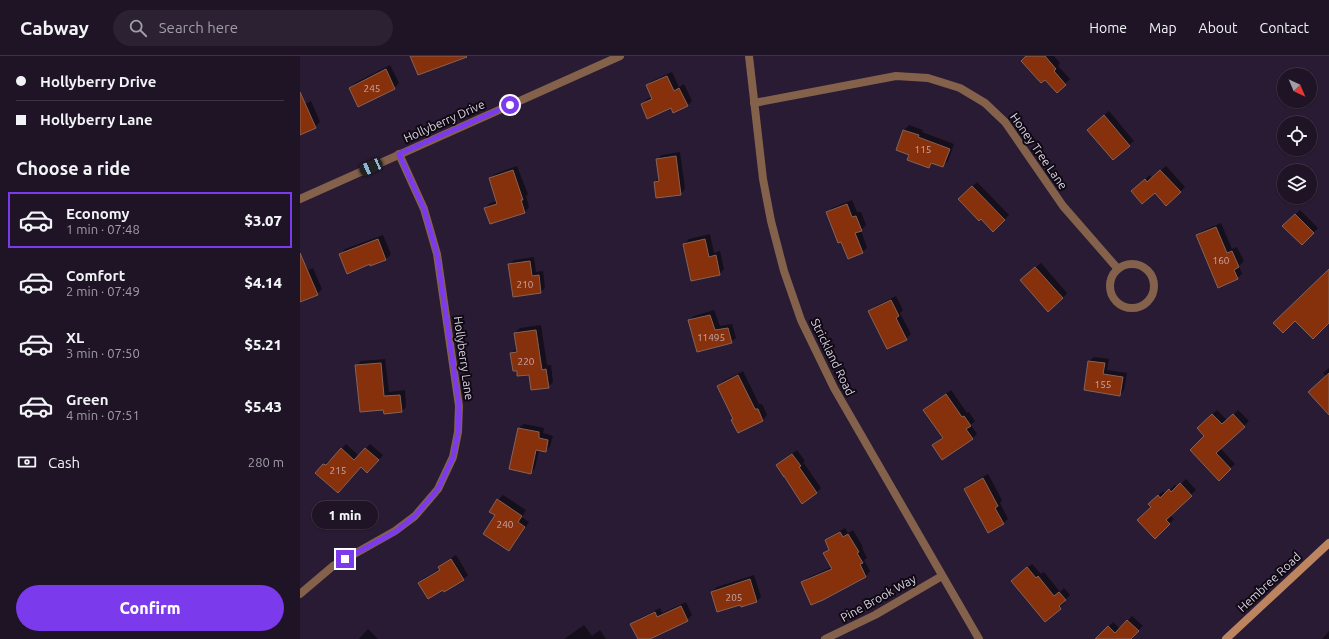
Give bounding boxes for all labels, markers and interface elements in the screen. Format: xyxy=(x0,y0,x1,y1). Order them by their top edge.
search box xyxy=(113,10,393,46)
text: Cabway xyxy=(20,17,89,39)
icon: search xyxy=(127,17,149,39)
text: Search here xyxy=(159,19,238,36)
text: Home xyxy=(1089,20,1127,36)
text: Map xyxy=(1149,20,1177,36)
text: About xyxy=(1199,20,1238,36)
text: Contact xyxy=(1260,20,1309,36)
north arrow xyxy=(1277,68,1317,108)
map controls xyxy=(1277,68,1317,204)
text: Hollyberry Drive xyxy=(40,73,156,90)
house number: 245 xyxy=(364,83,380,94)
route start xyxy=(501,96,519,114)
street label: Hollyberry Drive xyxy=(401,97,487,145)
street label: Honey Tree Lane xyxy=(1008,110,1070,192)
text: Hollyberry Lane xyxy=(40,111,153,128)
button: locate xyxy=(1277,116,1317,156)
house number: 115 xyxy=(915,144,931,155)
car xyxy=(358,157,384,177)
text: Choose a ride xyxy=(16,158,130,178)
button: layers xyxy=(1277,164,1317,204)
icon: car xyxy=(18,202,54,238)
text: Economy xyxy=(66,205,130,222)
text: $3.07 xyxy=(244,212,282,229)
text: 1 min · 07:48 xyxy=(66,222,140,236)
house number: 160 xyxy=(1213,255,1230,266)
icon: car xyxy=(18,264,54,300)
text: Comfort xyxy=(66,267,125,284)
text: $4.14 xyxy=(244,274,282,291)
house number: 210 xyxy=(517,279,534,290)
text: 2 min · 07:49 xyxy=(66,284,140,298)
street label: Hollyberry Lane xyxy=(452,315,476,401)
street label: Strickland Road xyxy=(809,317,857,397)
icon: car xyxy=(18,326,54,362)
text: XL xyxy=(66,329,84,346)
house number: 11495 xyxy=(697,332,725,343)
text: $5.21 xyxy=(244,336,282,353)
text: 3 min · 07:50 xyxy=(66,346,140,360)
house number: 220 xyxy=(518,356,535,367)
house number: 155 xyxy=(1095,379,1111,390)
icon: car xyxy=(18,388,54,424)
text: Green xyxy=(66,391,108,408)
text: $5.43 xyxy=(244,398,282,415)
text: 4 min · 07:51 xyxy=(66,408,140,422)
icon: cash xyxy=(16,451,38,473)
text: Cash xyxy=(48,454,80,471)
text: 280 m xyxy=(248,455,284,469)
house number: 215 xyxy=(330,465,346,476)
callout: 1 min xyxy=(312,501,378,529)
text: 1 min xyxy=(328,508,362,522)
house number: 240 xyxy=(497,519,514,530)
route end xyxy=(336,550,354,568)
street label: Hembree Road xyxy=(1235,550,1303,614)
street label: Pine Brook Way xyxy=(838,572,918,624)
button: Confirm xyxy=(16,585,284,631)
house number: 205 xyxy=(726,592,742,603)

